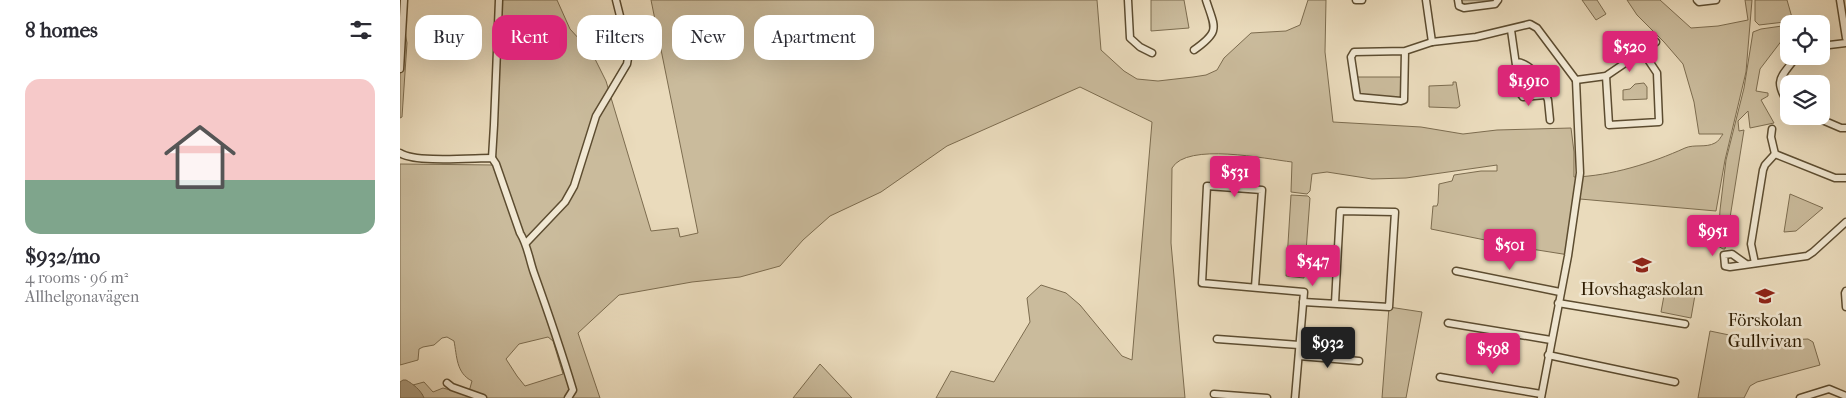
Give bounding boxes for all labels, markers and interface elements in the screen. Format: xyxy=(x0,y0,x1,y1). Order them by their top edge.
chip: Buy xyxy=(415,15,482,60)
chip: Rent xyxy=(492,15,567,60)
chip: Filters xyxy=(577,15,662,60)
chip: New xyxy=(672,15,744,60)
chip: Apartment xyxy=(754,15,874,60)
map controls xyxy=(1780,15,1830,125)
button: locate xyxy=(1780,15,1830,65)
icon: filters xyxy=(347,16,375,44)
text: 8 homes xyxy=(25,18,98,42)
pin: $520 xyxy=(1600,30,1660,73)
text: $520 xyxy=(1614,37,1646,56)
pin: $1,910 xyxy=(1488,64,1570,107)
text: $1,910 xyxy=(1509,71,1549,90)
button: layers xyxy=(1780,75,1830,125)
icon: home xyxy=(155,112,245,202)
pin: $531 xyxy=(1205,156,1265,198)
text: $531 xyxy=(1221,162,1249,181)
pin: $951 xyxy=(1683,214,1743,257)
text: $951 xyxy=(1698,221,1728,240)
pin: $501 xyxy=(1480,228,1540,271)
text: $501 xyxy=(1495,235,1525,254)
text: $932/mo xyxy=(25,244,100,268)
pin: $547 xyxy=(1283,244,1343,287)
text: $547 xyxy=(1297,251,1329,270)
school or university icon: Hovshagaskolan xyxy=(1631,254,1653,276)
text: 4 rooms · 96 m² xyxy=(25,268,128,287)
place label: Hovshagaskolan xyxy=(1580,279,1704,300)
school or university icon: Förskolan Gullvivan xyxy=(1754,285,1776,307)
text: Allhelgonavägen xyxy=(25,287,139,306)
place label: Förskolan Gullvivan xyxy=(1728,310,1803,352)
pin: $932 xyxy=(1298,326,1358,369)
pin: $598 xyxy=(1463,332,1523,375)
text: $932 xyxy=(1312,333,1344,352)
text: $598 xyxy=(1477,339,1509,358)

